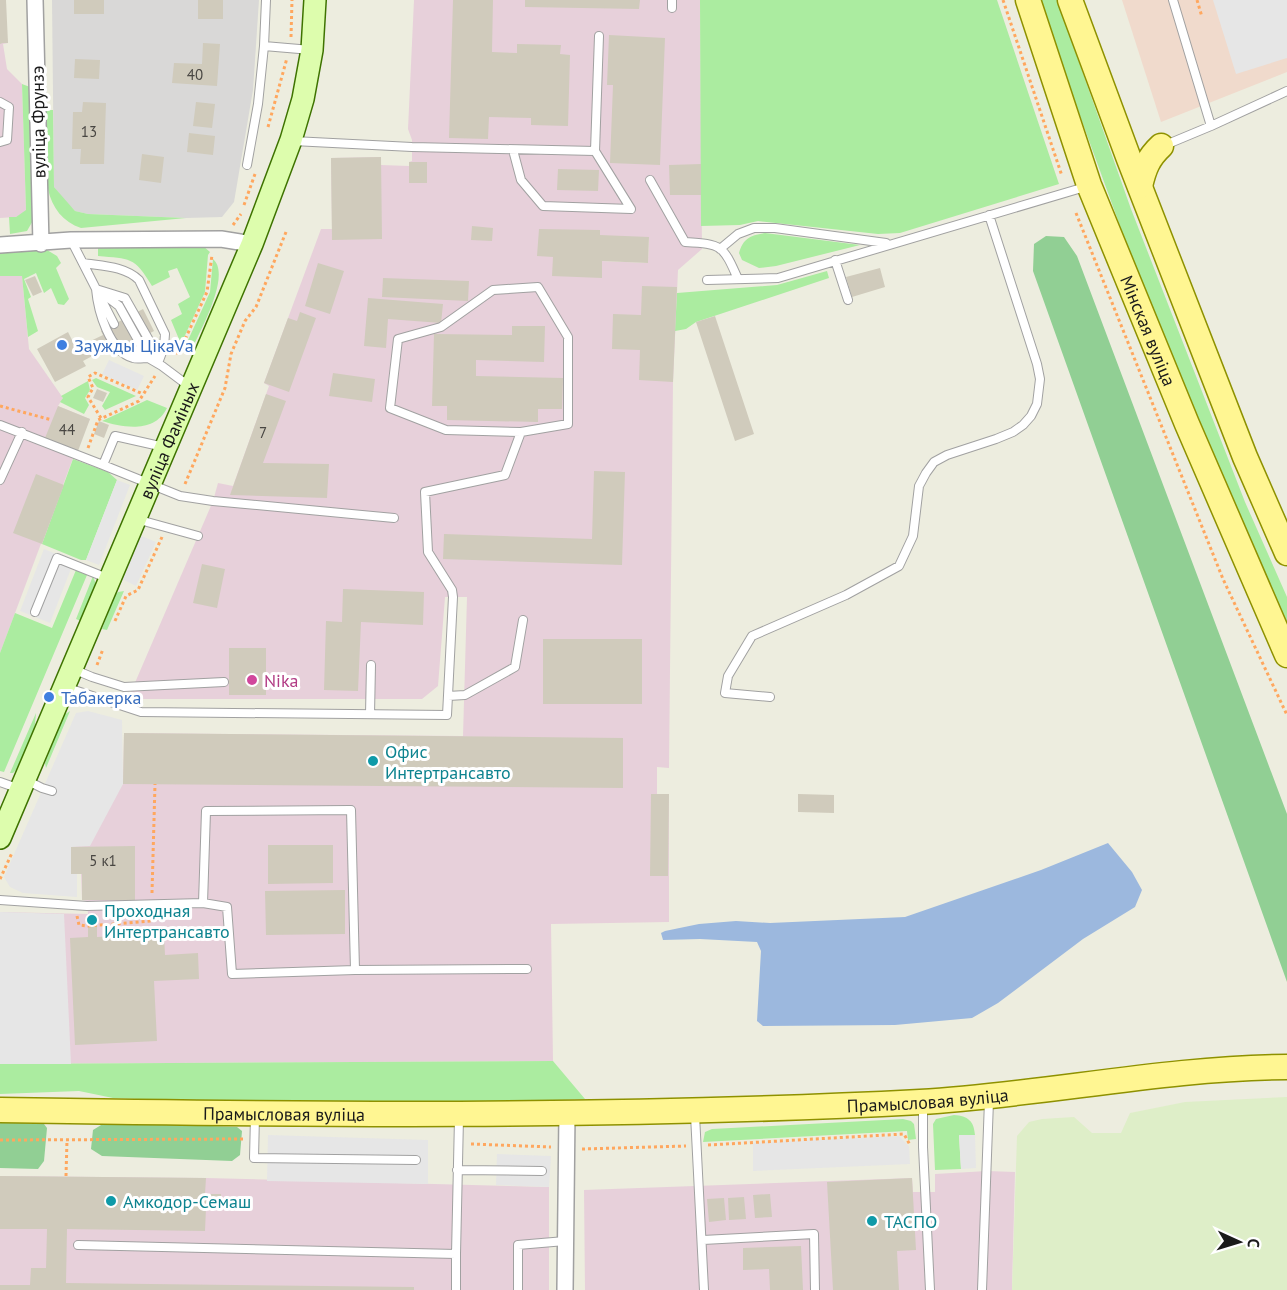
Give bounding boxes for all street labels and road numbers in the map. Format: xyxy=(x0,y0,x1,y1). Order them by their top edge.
street label: вуліца Фрунзэ xyxy=(26,66,50,178)
street label: Мінская вуліца xyxy=(1116,272,1182,389)
street label: вуліца Фаміных xyxy=(134,378,204,502)
street label: Прамысловая вуліца xyxy=(846,1083,1010,1117)
street label: Прамысловая вуліца xyxy=(203,1101,365,1125)

